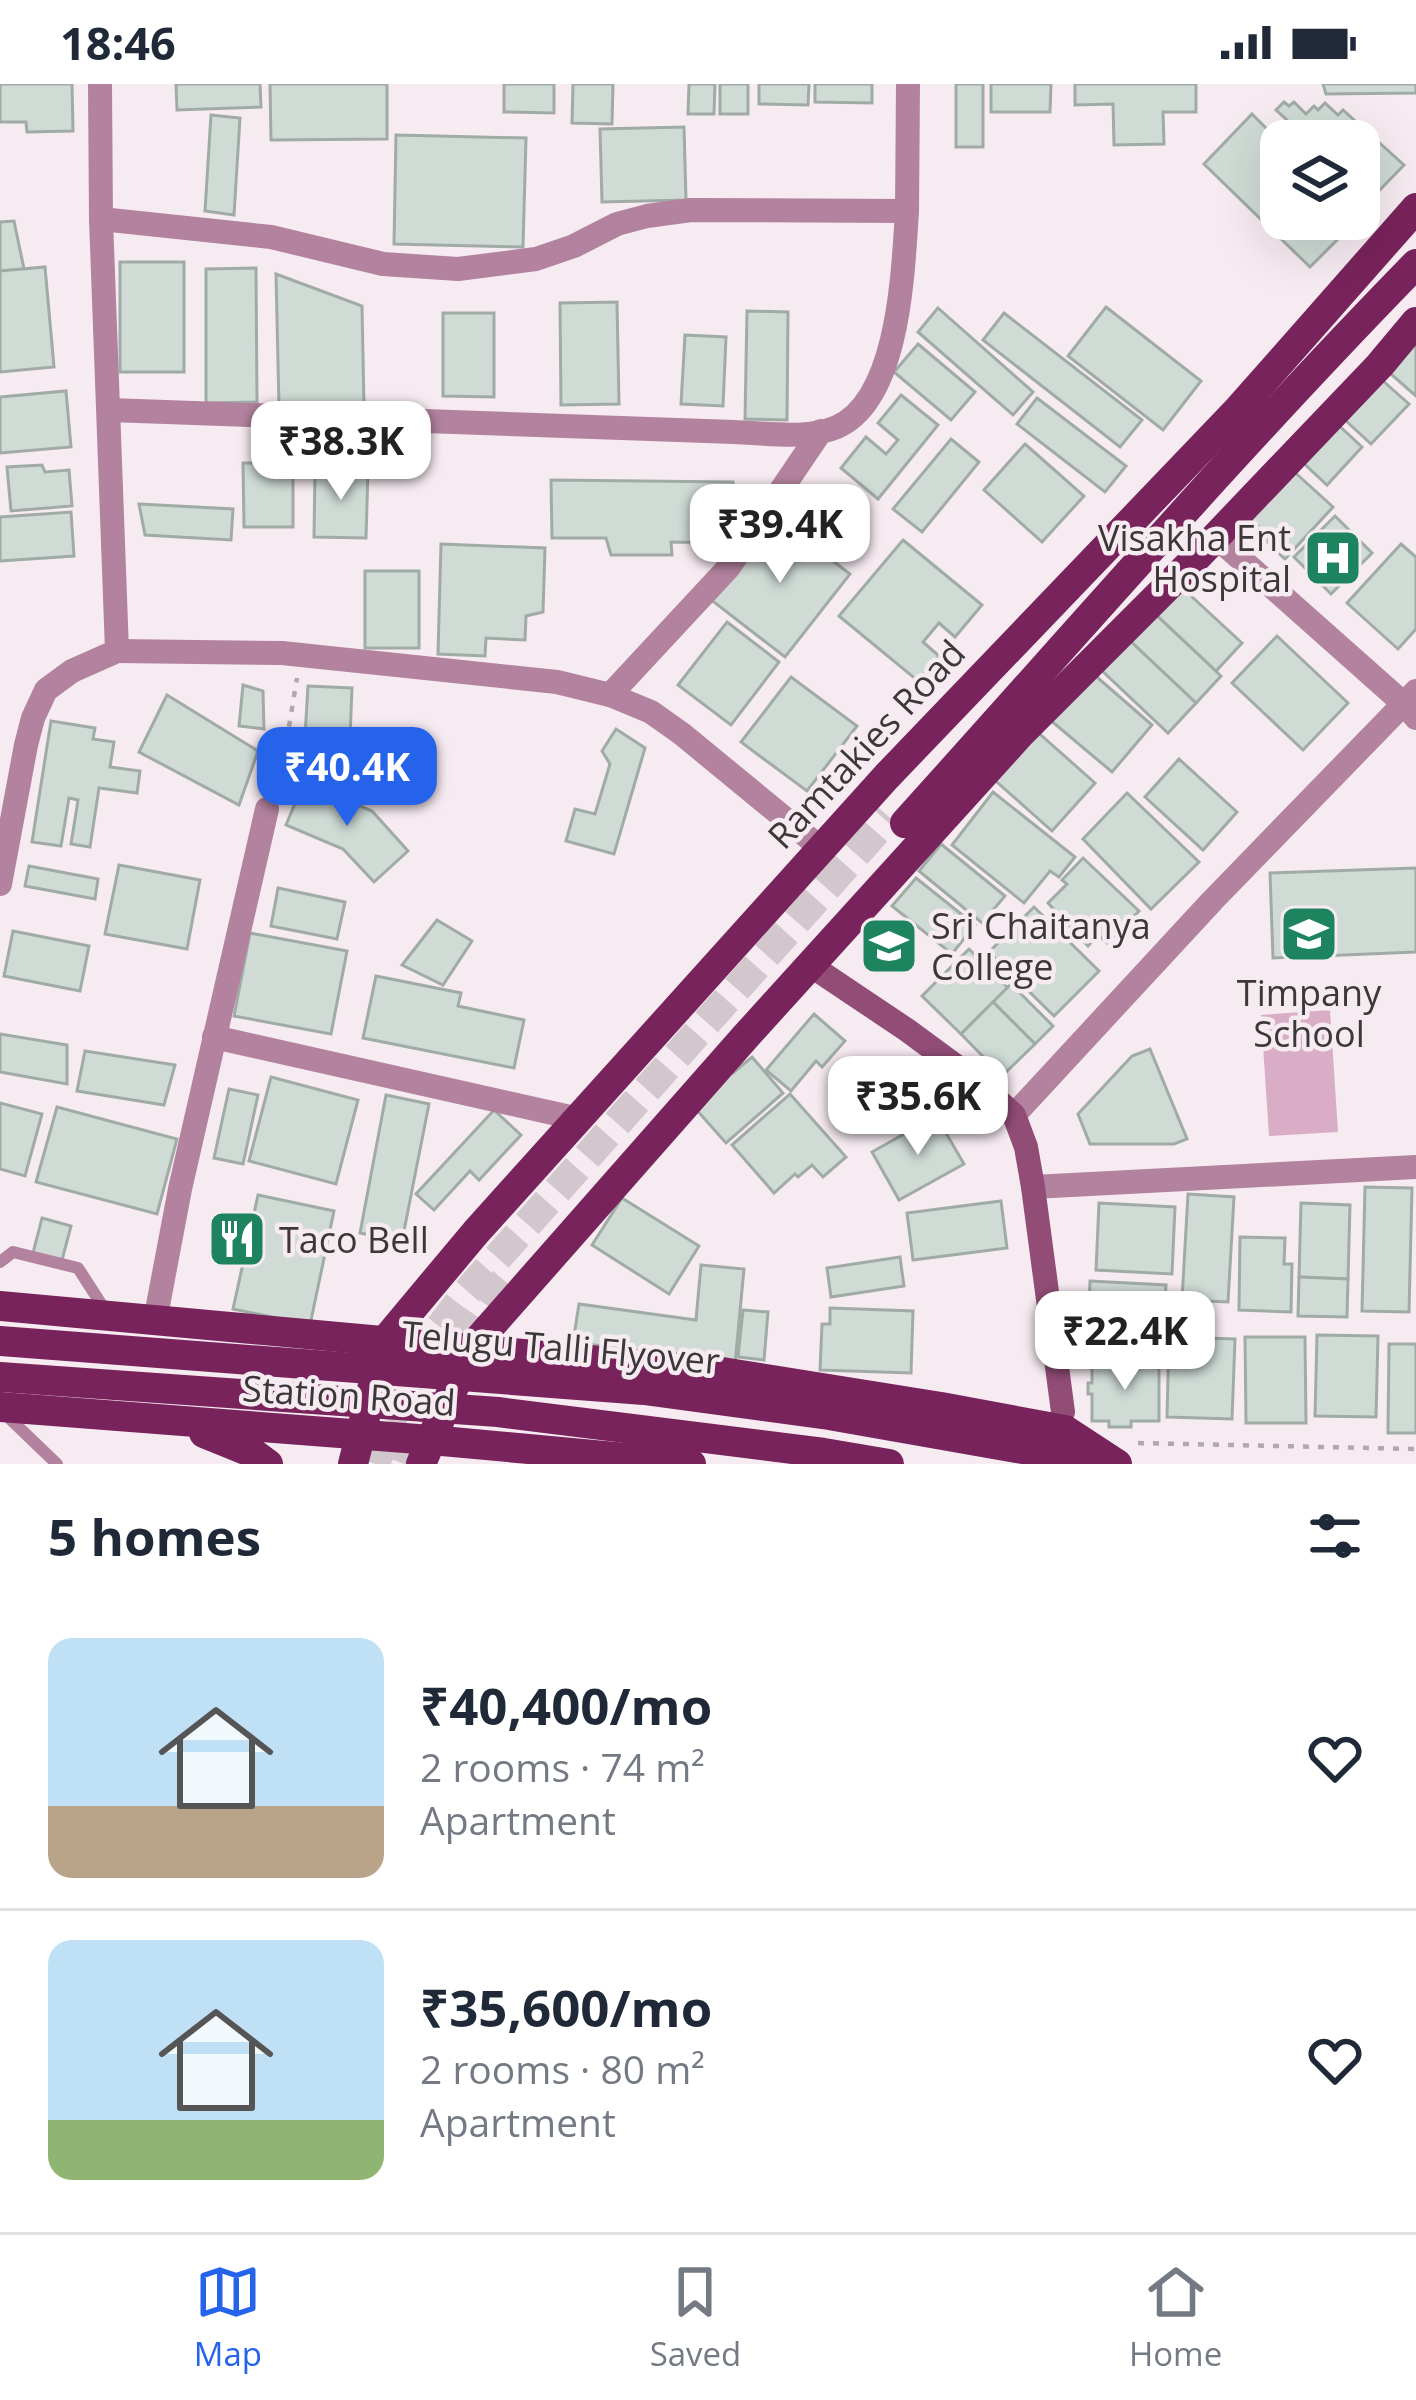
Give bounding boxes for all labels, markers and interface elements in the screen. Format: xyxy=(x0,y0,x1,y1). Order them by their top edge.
text: 18:46 xyxy=(60,12,176,73)
map controls xyxy=(1260,120,1380,240)
button: layers xyxy=(1260,120,1380,240)
pin: ₹38.3K xyxy=(243,401,439,503)
text: ₹38.3K xyxy=(278,413,404,466)
pin: ₹39.4K xyxy=(682,484,878,586)
text: ₹39.4K xyxy=(717,496,843,549)
place label: Visakha Ent Hospital xyxy=(1098,513,1291,603)
hospital icon: Visakha Ent Hospital xyxy=(1302,527,1364,589)
street label: Ramtakies Road xyxy=(756,629,976,859)
pin: ₹40.4K xyxy=(249,727,445,829)
text: ₹40.4K xyxy=(284,739,410,792)
place label: Sri Chaitanya College xyxy=(931,901,1151,991)
school or university icon: Timpany School xyxy=(1278,903,1340,965)
school or university icon: Sri Chaitanya College xyxy=(858,915,920,977)
place label: Timpany School xyxy=(1237,968,1382,1058)
pin: ₹35.6K xyxy=(820,1056,1016,1158)
text: ₹35.6K xyxy=(855,1068,981,1121)
restaurant icon: Taco Bell xyxy=(206,1208,268,1270)
place label: Taco Bell xyxy=(279,1215,429,1264)
pin: ₹22.4K xyxy=(1027,1291,1223,1393)
text: ₹22.4K xyxy=(1062,1303,1188,1356)
street label: Telugu Talli Flyover xyxy=(400,1309,722,1385)
street label: Station Road xyxy=(241,1363,457,1427)
text: 5 homes xyxy=(48,1501,261,1571)
icon: filters xyxy=(1302,1503,1368,1569)
text: ₹40,400/mo xyxy=(420,1670,712,1740)
icon: home xyxy=(144,1686,288,1830)
icon: heart xyxy=(1302,1725,1368,1791)
text: 2 rooms · 74 m² xyxy=(420,1740,705,1793)
text: Apartment xyxy=(420,1793,616,1846)
text: ₹35,600/mo xyxy=(420,1972,712,2042)
icon: home xyxy=(144,1988,288,2132)
icon: heart xyxy=(1302,2027,1368,2093)
text: 2 rooms · 80 m² xyxy=(420,2042,705,2095)
text: Apartment xyxy=(420,2095,616,2148)
tab: Map xyxy=(194,2259,262,2376)
tab: Saved xyxy=(650,2259,741,2376)
tab: Home xyxy=(1129,2259,1222,2376)

